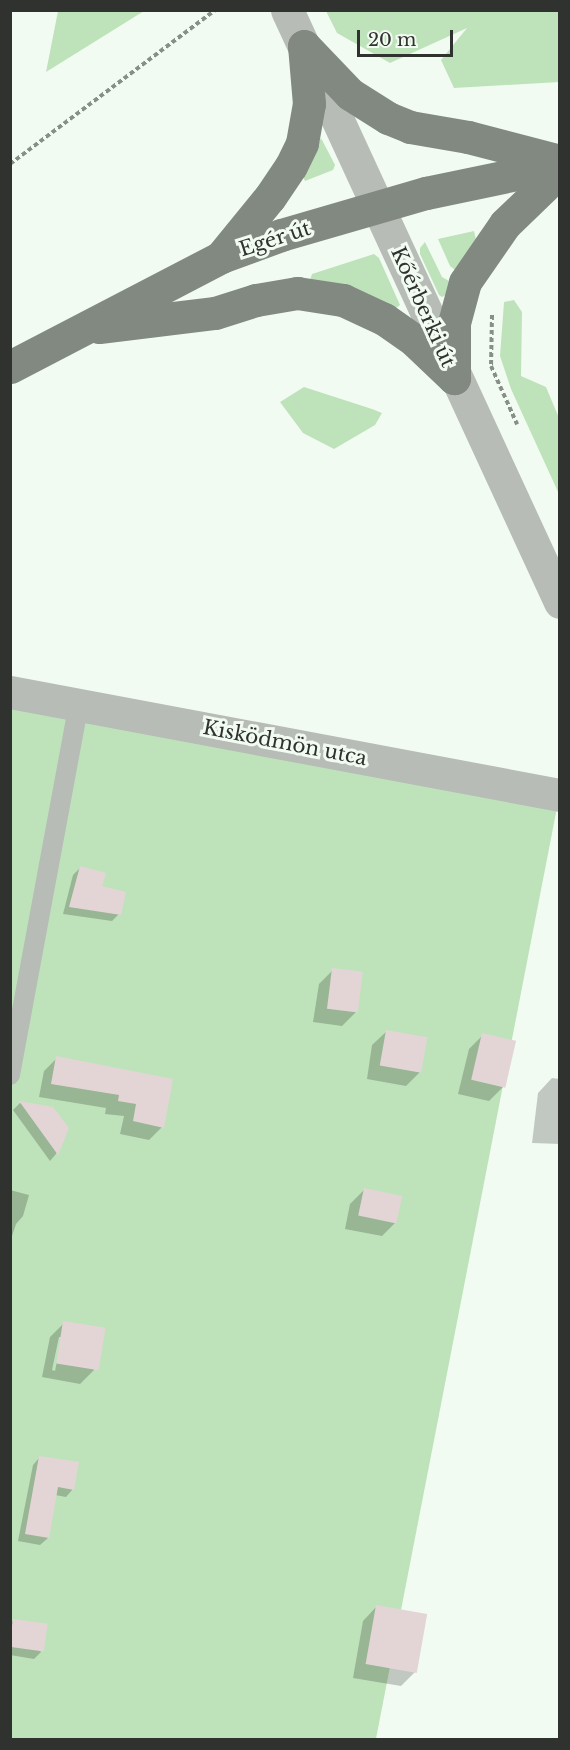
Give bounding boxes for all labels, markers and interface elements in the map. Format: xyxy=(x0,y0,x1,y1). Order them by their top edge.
scale bar xyxy=(360,18,456,56)
text: 20 m xyxy=(368,29,416,51)
street label: Egér út xyxy=(236,216,314,262)
street label: Kőérberki út xyxy=(386,243,460,371)
street label: Kisködmön utca xyxy=(201,715,369,771)

